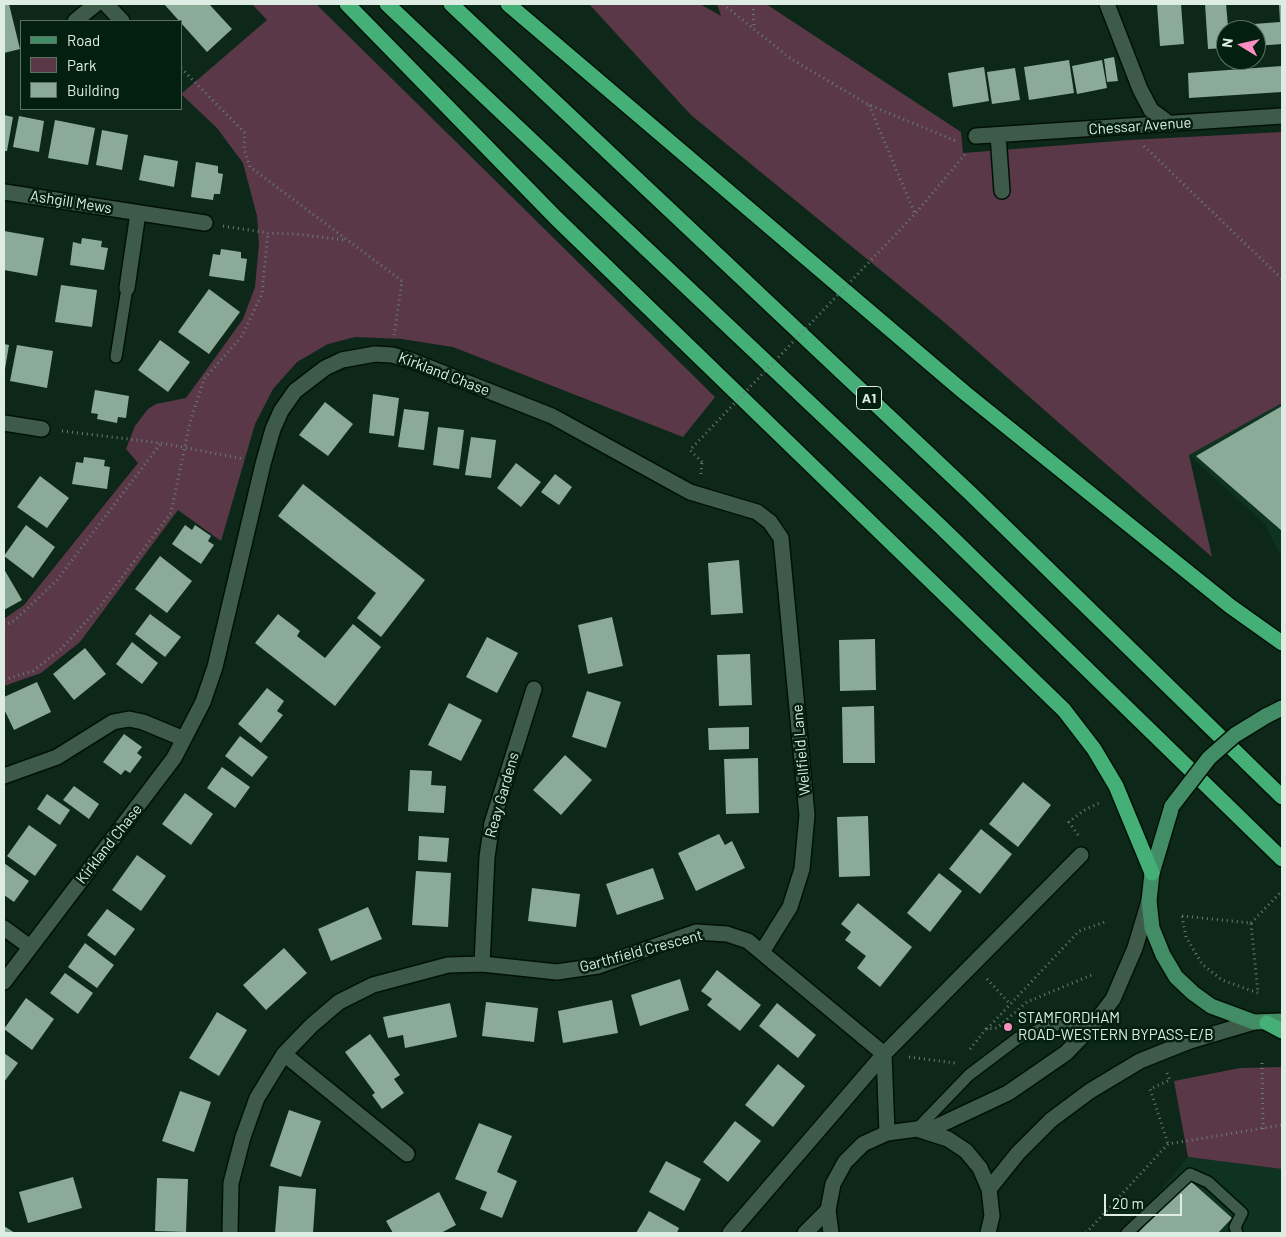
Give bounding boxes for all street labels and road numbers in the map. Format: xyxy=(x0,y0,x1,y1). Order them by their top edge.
street label: Chessar Avenue xyxy=(1088,113,1192,139)
street label: Ashgill Mews xyxy=(29,187,113,217)
street label: Kirkland Chase xyxy=(396,348,492,400)
road number: A1 xyxy=(856,386,882,409)
street label: Wellfield Lane xyxy=(788,704,814,796)
street label: Reay Gardens xyxy=(481,750,523,840)
street label: Kirkland Chase xyxy=(72,801,146,887)
street label: Garthfield Crescent xyxy=(578,926,704,976)

